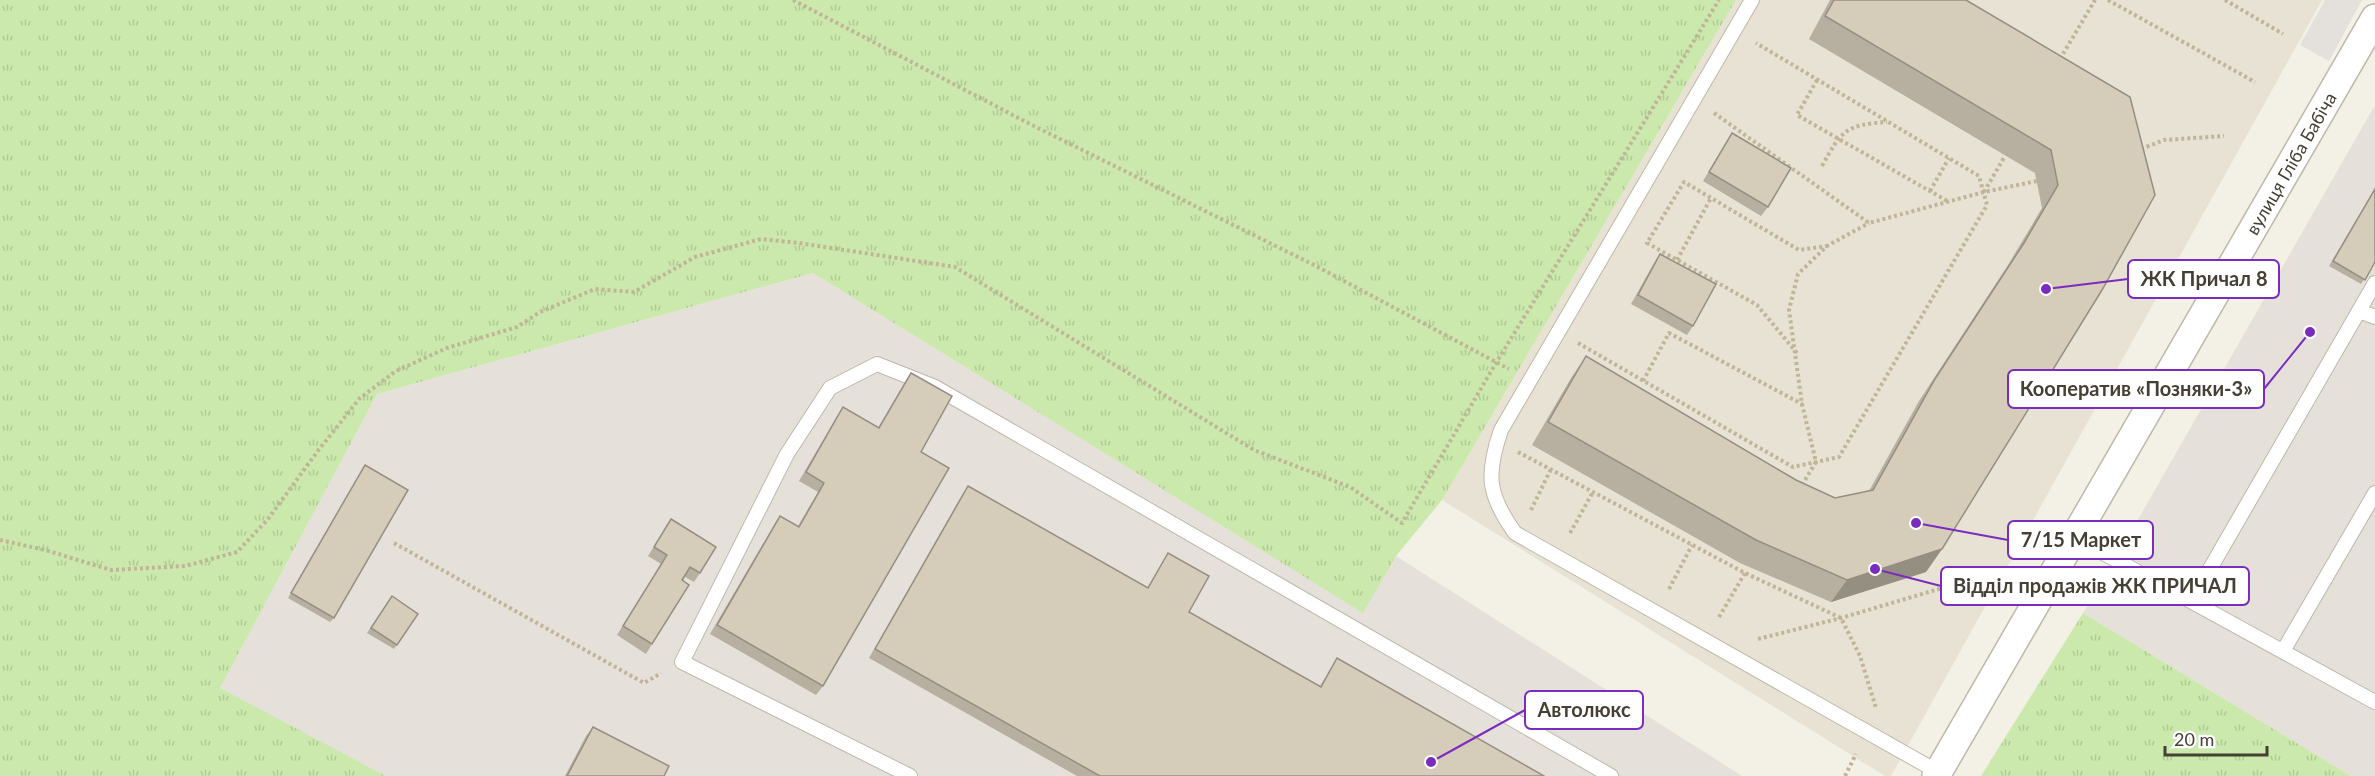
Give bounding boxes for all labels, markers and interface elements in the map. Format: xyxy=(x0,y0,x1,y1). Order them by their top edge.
street label: вулиця Гліба Бабіча xyxy=(2241,88,2341,238)
callout: ЖК Причал 8 xyxy=(2128,260,2279,298)
text: ЖК Причал 8 xyxy=(2140,266,2268,290)
callout: Кооператив «Позняки-3» xyxy=(2008,370,2264,408)
text: Кооператив «Позняки-3» xyxy=(2020,376,2252,400)
callout: 7/15 Маркет xyxy=(2008,521,2153,559)
text: 7/15 Маркет xyxy=(2021,527,2142,551)
callout: Відділ продажів ЖК ПРИЧАЛ xyxy=(1941,567,2249,605)
text: Відділ продажів ЖК ПРИЧАЛ xyxy=(1953,573,2237,597)
callout: Автолюкс xyxy=(1525,691,1643,729)
text: Автолюкс xyxy=(1536,697,1631,721)
scale bar xyxy=(2165,719,2267,757)
text: 20 m xyxy=(2174,728,2214,750)

